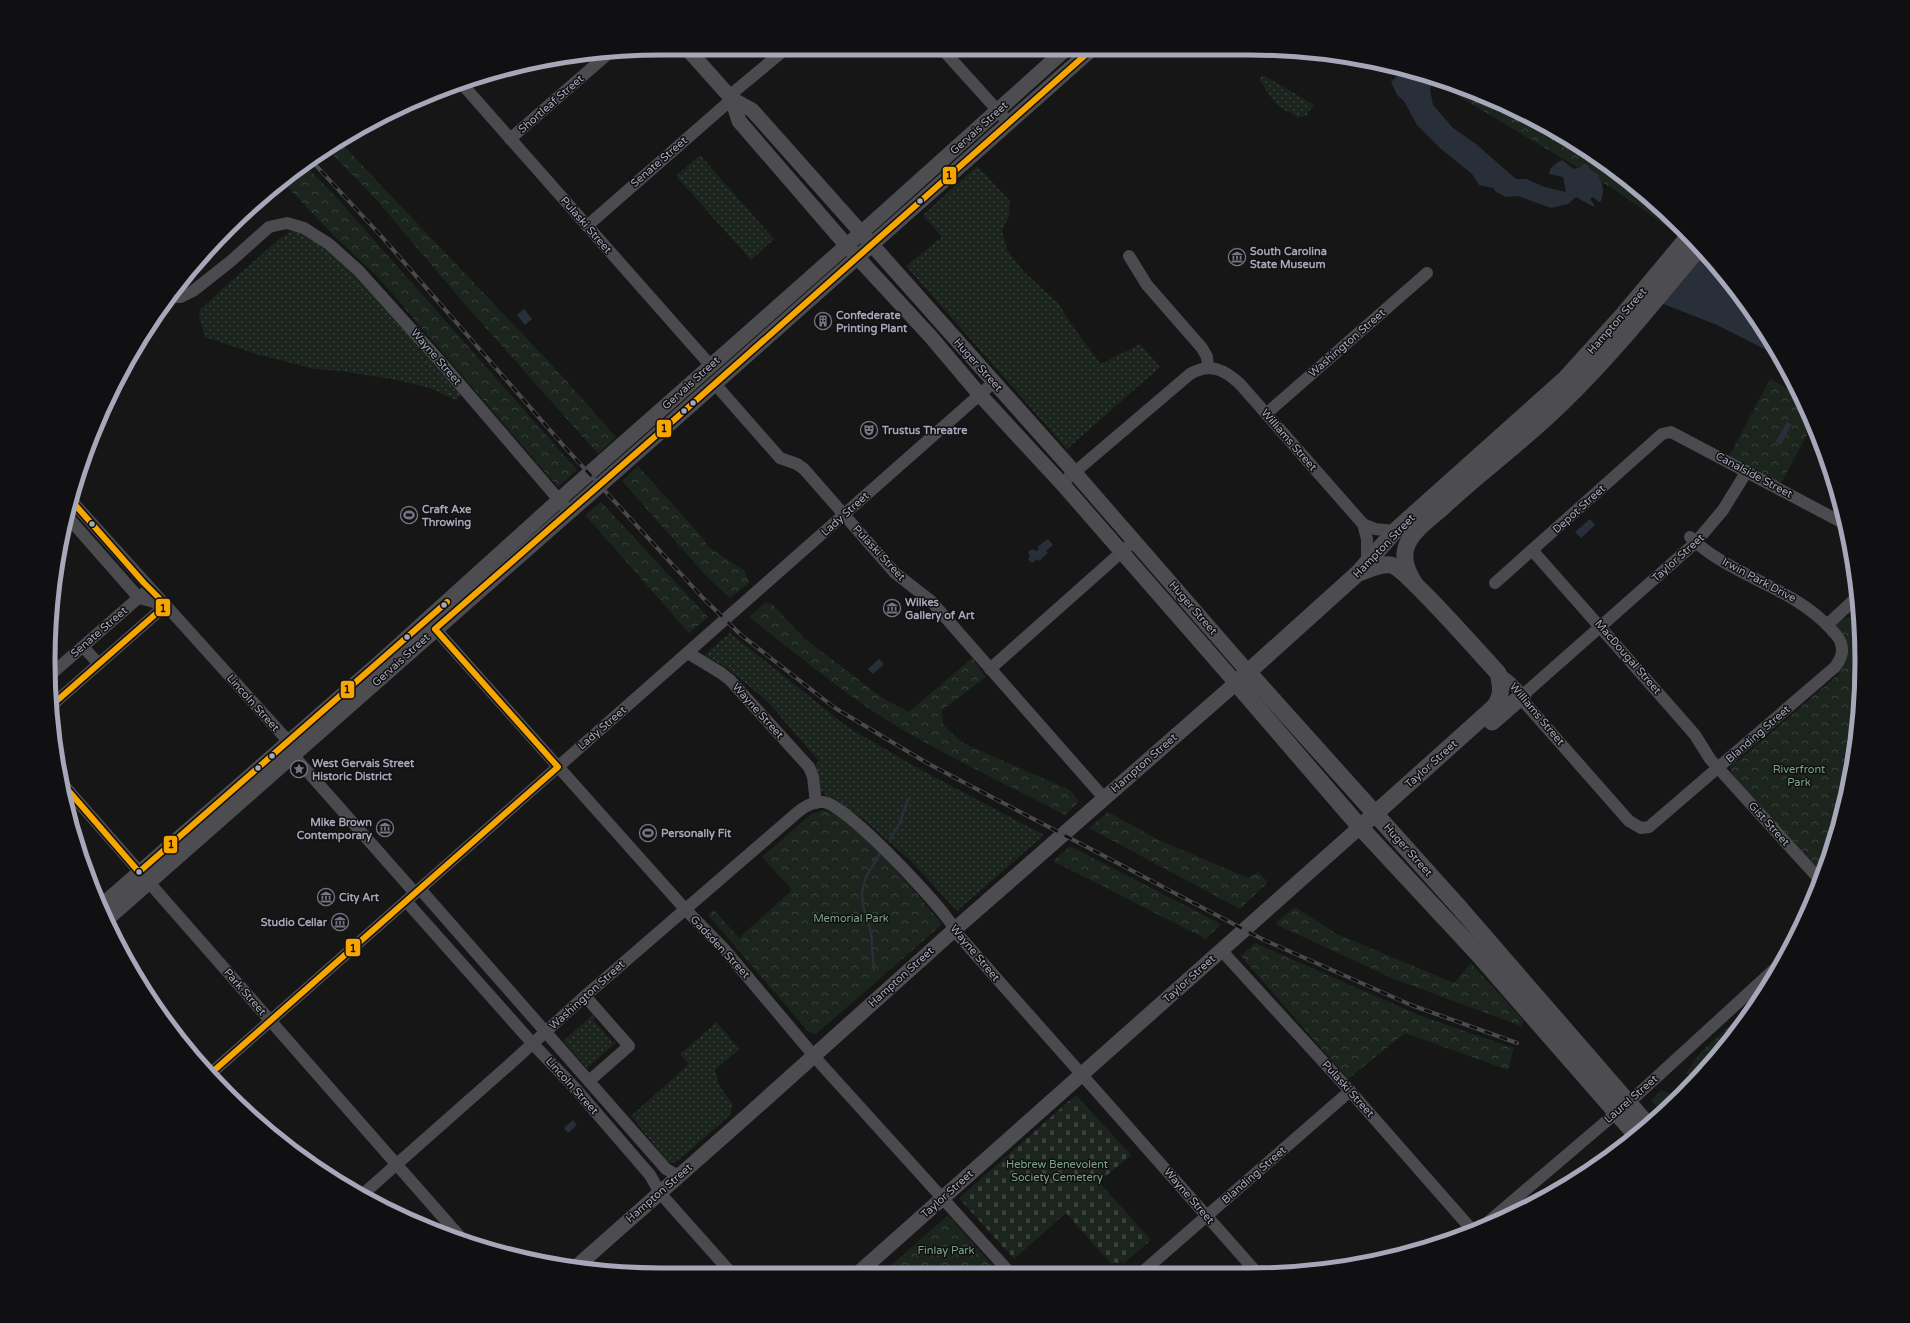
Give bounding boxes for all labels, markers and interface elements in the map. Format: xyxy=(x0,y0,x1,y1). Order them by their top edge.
street label: Shortleaf Street xyxy=(516,72,586,136)
street label: Gervais Street xyxy=(948,99,1010,157)
street label: Senate Street xyxy=(628,134,690,190)
line badge: 1 xyxy=(942,166,957,185)
text: 1 xyxy=(946,169,953,182)
street label: Pulaski Street xyxy=(558,194,614,256)
unlabelled marker xyxy=(915,196,925,206)
place label: South Carolina State Museum xyxy=(1250,245,1327,271)
museum icon: South Carolina State Museum xyxy=(1227,247,1247,267)
street label: Hampton Street xyxy=(1585,285,1649,357)
street label: Washington Street xyxy=(1306,306,1388,380)
place label: Confederate Printing Plant xyxy=(836,309,908,336)
building icon: Confederate Printing Plant xyxy=(813,311,833,331)
street label: Wayne Street xyxy=(408,326,464,388)
street label: Huger Street xyxy=(951,336,1005,394)
street label: Gervais Street xyxy=(660,354,722,412)
unlabelled marker xyxy=(688,398,698,408)
unlabelled marker xyxy=(679,406,689,416)
street label: Williams Street xyxy=(1259,406,1319,474)
line badge: 1 xyxy=(656,419,672,438)
theatre icon: Trustus Threatre xyxy=(859,420,879,440)
text: 1 xyxy=(661,422,668,435)
place label: Trustus Threatre xyxy=(881,424,968,437)
street label: Canalside Street xyxy=(1713,449,1795,501)
street label: Depot Street xyxy=(1550,482,1608,536)
street label: Lady Street xyxy=(818,489,872,539)
place label: Craft Axe Throwing xyxy=(421,503,472,530)
sports icon: Craft Axe Throwing xyxy=(399,505,419,525)
street label: Hampton Street xyxy=(1350,512,1418,580)
unlabelled marker xyxy=(87,519,97,529)
street label: Pulaski Street xyxy=(850,523,908,583)
street label: Taylor Street xyxy=(1649,531,1707,585)
street label: Irwin Park Drive xyxy=(1720,555,1798,605)
street label: Huger Street xyxy=(1166,579,1220,637)
place label: Wilkes Gallery of Art xyxy=(905,596,975,623)
line badge: 1 xyxy=(155,598,171,617)
museum icon: Wilkes Gallery of Art xyxy=(882,598,902,618)
unlabelled marker xyxy=(439,600,449,610)
text: 1 xyxy=(160,602,167,615)
street label: Senate Street xyxy=(68,604,130,660)
street label: MacDougal Street xyxy=(1592,617,1664,697)
street label: Gervais Street xyxy=(370,631,432,689)
unlabelled marker xyxy=(402,632,412,642)
street label: Lincoln Street xyxy=(224,672,282,734)
line badge: 1 xyxy=(340,680,355,699)
street label: Williams Street xyxy=(1507,680,1567,748)
street label: Wayne Street xyxy=(730,681,786,741)
text: 1 xyxy=(344,683,351,696)
street label: Blanding Street xyxy=(1723,703,1793,765)
street label: Lady Street xyxy=(575,704,629,752)
street label: Hampton Street xyxy=(1108,731,1180,795)
street label: Taylor Street xyxy=(1402,737,1460,791)
unlabelled marker xyxy=(267,751,277,761)
place label: West Gervais Street Historic District xyxy=(312,757,415,783)
place icon: West Gervais Street Historic District xyxy=(289,759,309,779)
unlabelled marker xyxy=(253,763,263,773)
park label: Riverfront Park xyxy=(1773,763,1825,789)
street label: Gist Street xyxy=(1746,799,1792,849)
place label: Mike Brown Contemporary xyxy=(297,816,372,843)
museum icon: Mike Brown Contemporary xyxy=(375,818,395,838)
street label: Huger Street xyxy=(1381,821,1435,879)
sports icon: Personally Fit xyxy=(638,823,658,843)
place label: Personally Fit xyxy=(661,827,732,841)
line badge: 1 xyxy=(163,835,178,854)
text: 1 xyxy=(168,838,175,851)
unlabelled marker xyxy=(134,867,144,877)
museum icon: City Art xyxy=(316,887,336,907)
place label: City Art xyxy=(339,891,380,905)
museum icon: Studio Cellar xyxy=(330,912,350,932)
park label: Memorial Park xyxy=(813,912,889,925)
street label: Gadsden Street xyxy=(688,913,752,981)
place label: Studio Cellar xyxy=(261,916,328,929)
street label: Wayne Street xyxy=(948,922,1002,984)
line badge: 1 xyxy=(345,938,361,957)
text: 1 xyxy=(350,942,357,955)
street label: Hampton Street xyxy=(866,944,936,1010)
street label: Taylor Street xyxy=(1160,952,1218,1006)
street label: Washington Street xyxy=(547,958,627,1032)
street label: Park Street xyxy=(221,966,269,1018)
street label: Lincoln Street xyxy=(543,1055,601,1117)
street label: Pulaski Street xyxy=(1319,1058,1377,1120)
street label: Laurel Street xyxy=(1602,1072,1660,1126)
street label: Blanding Street xyxy=(1219,1144,1289,1206)
park label: Hebrew Benevolent Society Cemetery xyxy=(1006,1158,1108,1184)
street label: Hampton Street xyxy=(623,1161,695,1225)
street label: Wayne Street xyxy=(1161,1165,1217,1227)
street label: Taylor Street xyxy=(918,1167,976,1221)
park label: Finlay Park xyxy=(917,1244,975,1257)

